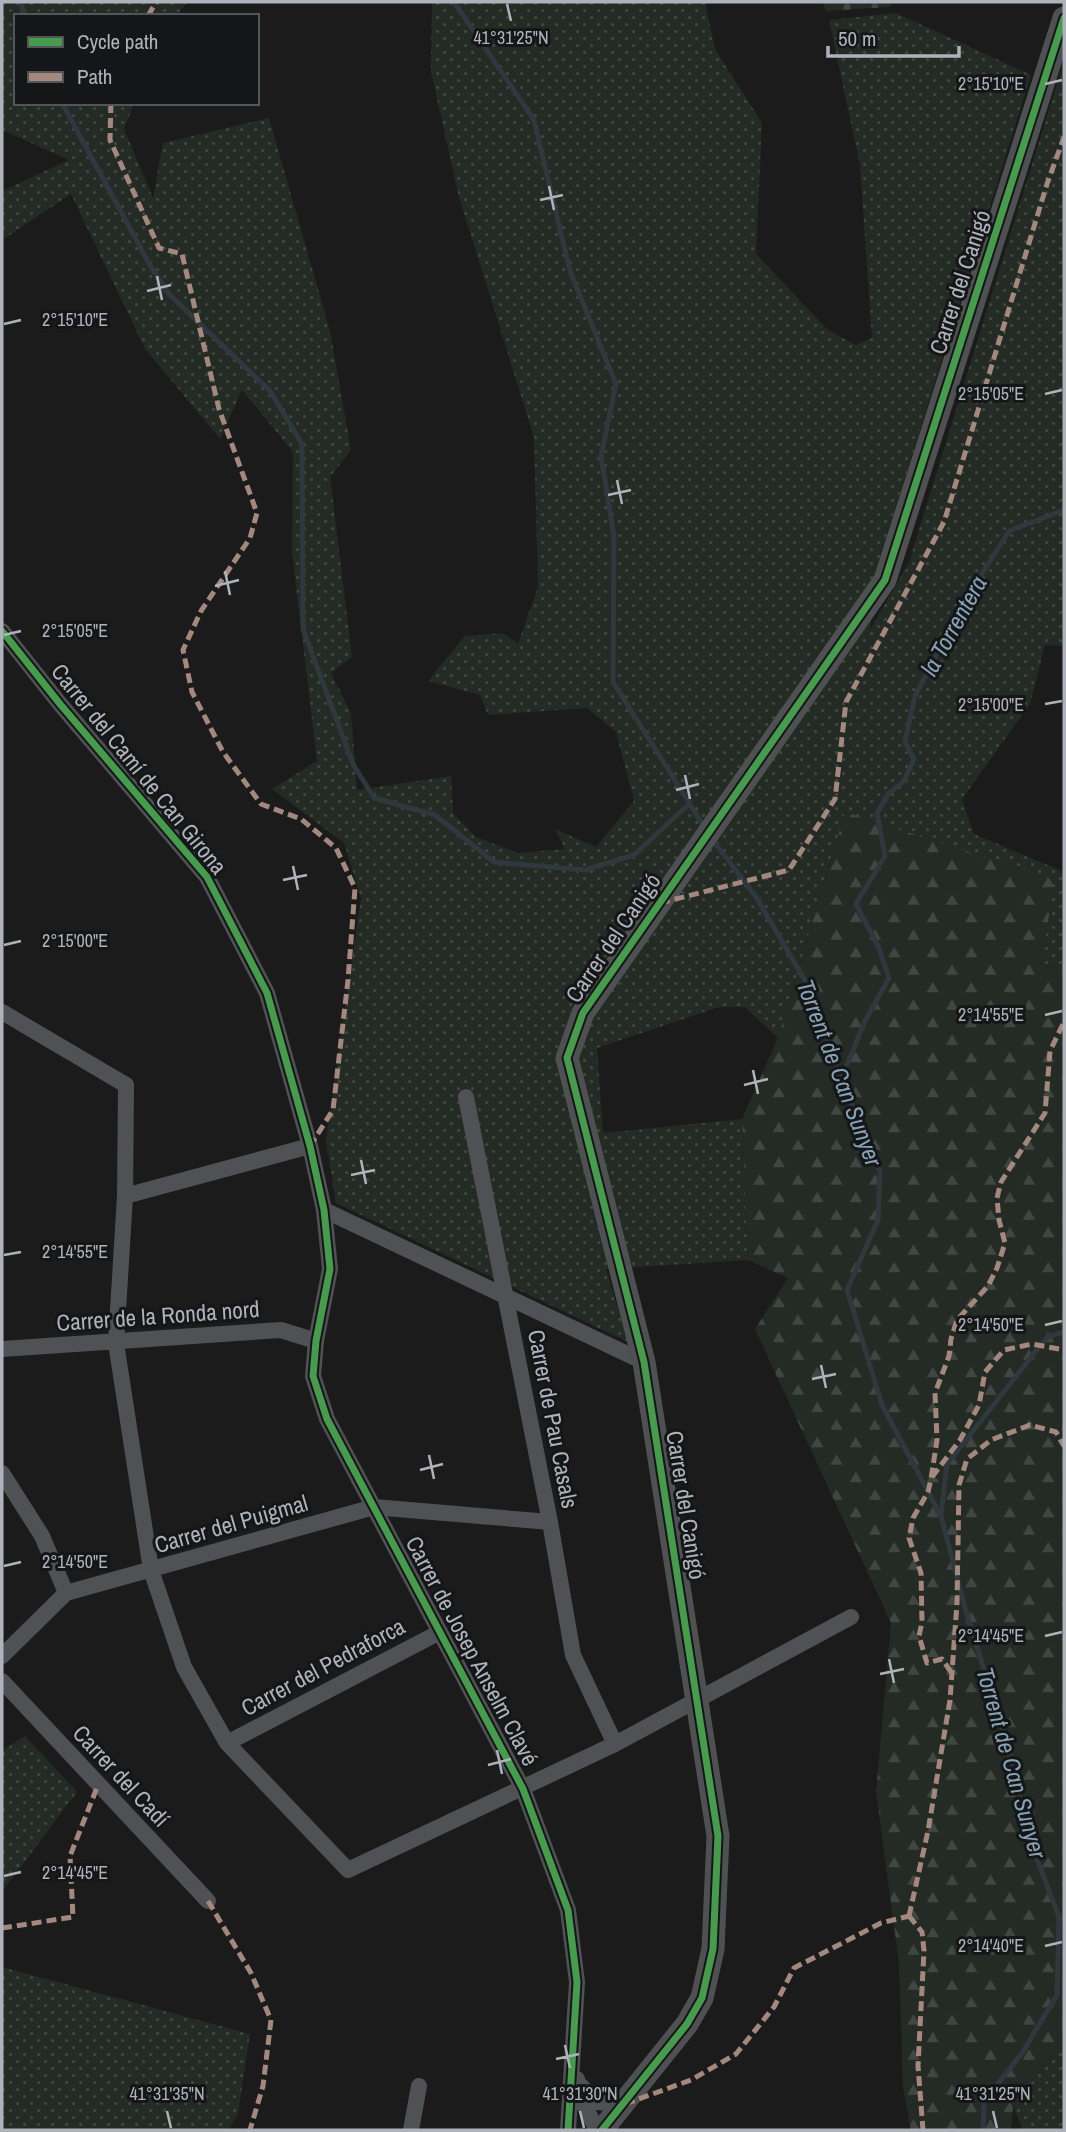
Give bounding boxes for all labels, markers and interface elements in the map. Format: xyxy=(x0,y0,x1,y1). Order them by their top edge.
legend xyxy=(14,14,259,105)
scale bar xyxy=(828,14,959,58)
text: 50 m xyxy=(838,24,876,53)
text: 41°31'25"N xyxy=(473,25,549,50)
text: Cycle path xyxy=(77,27,158,56)
text: Path xyxy=(77,62,112,91)
text: 2°15'10"E xyxy=(958,71,1024,96)
street label: Carrer del Canigó xyxy=(922,206,997,358)
text: 2°15'10"E xyxy=(42,307,108,332)
text: 2°15'05"E xyxy=(958,381,1024,406)
water label: la Torrentera xyxy=(913,570,994,681)
text: 2°15'05"E xyxy=(42,618,108,643)
street label: Carrer del Camí de Can Girona xyxy=(45,657,235,881)
text: 2°15'00"E xyxy=(958,692,1024,717)
street label: Carrer del Canigó xyxy=(558,867,667,1009)
text: 2°15'00"E xyxy=(42,928,108,953)
water label: Torrent de Can Sunyer xyxy=(790,975,891,1172)
text: 2°14'55"E xyxy=(958,1002,1024,1027)
text: 2°14'55"E xyxy=(42,1239,108,1264)
street label: Carrer de la Ronda nord xyxy=(55,1293,260,1338)
text: 2°14'50"E xyxy=(958,1312,1024,1337)
street label: Carrer de Pau Casals xyxy=(521,1327,586,1511)
street label: Carrer del Canigó xyxy=(659,1428,714,1581)
street label: Carrer del Puigmal xyxy=(151,1487,311,1560)
street label: Carrer de Josep Anselm Clavé xyxy=(399,1531,546,1771)
text: 2°14'50"E xyxy=(42,1549,108,1574)
street label: Carrer del Pedraforca xyxy=(235,1610,411,1723)
text: 2°14'45"E xyxy=(958,1623,1024,1648)
water label: Torrent de Can Sunyer xyxy=(969,1663,1055,1863)
street label: Carrer del Cadí xyxy=(66,1718,177,1834)
text: 2°14'45"E xyxy=(42,1860,108,1885)
text: 2°14'40"E xyxy=(958,1933,1024,1958)
text: 41°31'35"N xyxy=(129,2081,205,2106)
text: 41°31'30"N xyxy=(542,2081,618,2106)
text: 41°31'25"N xyxy=(955,2081,1031,2106)

